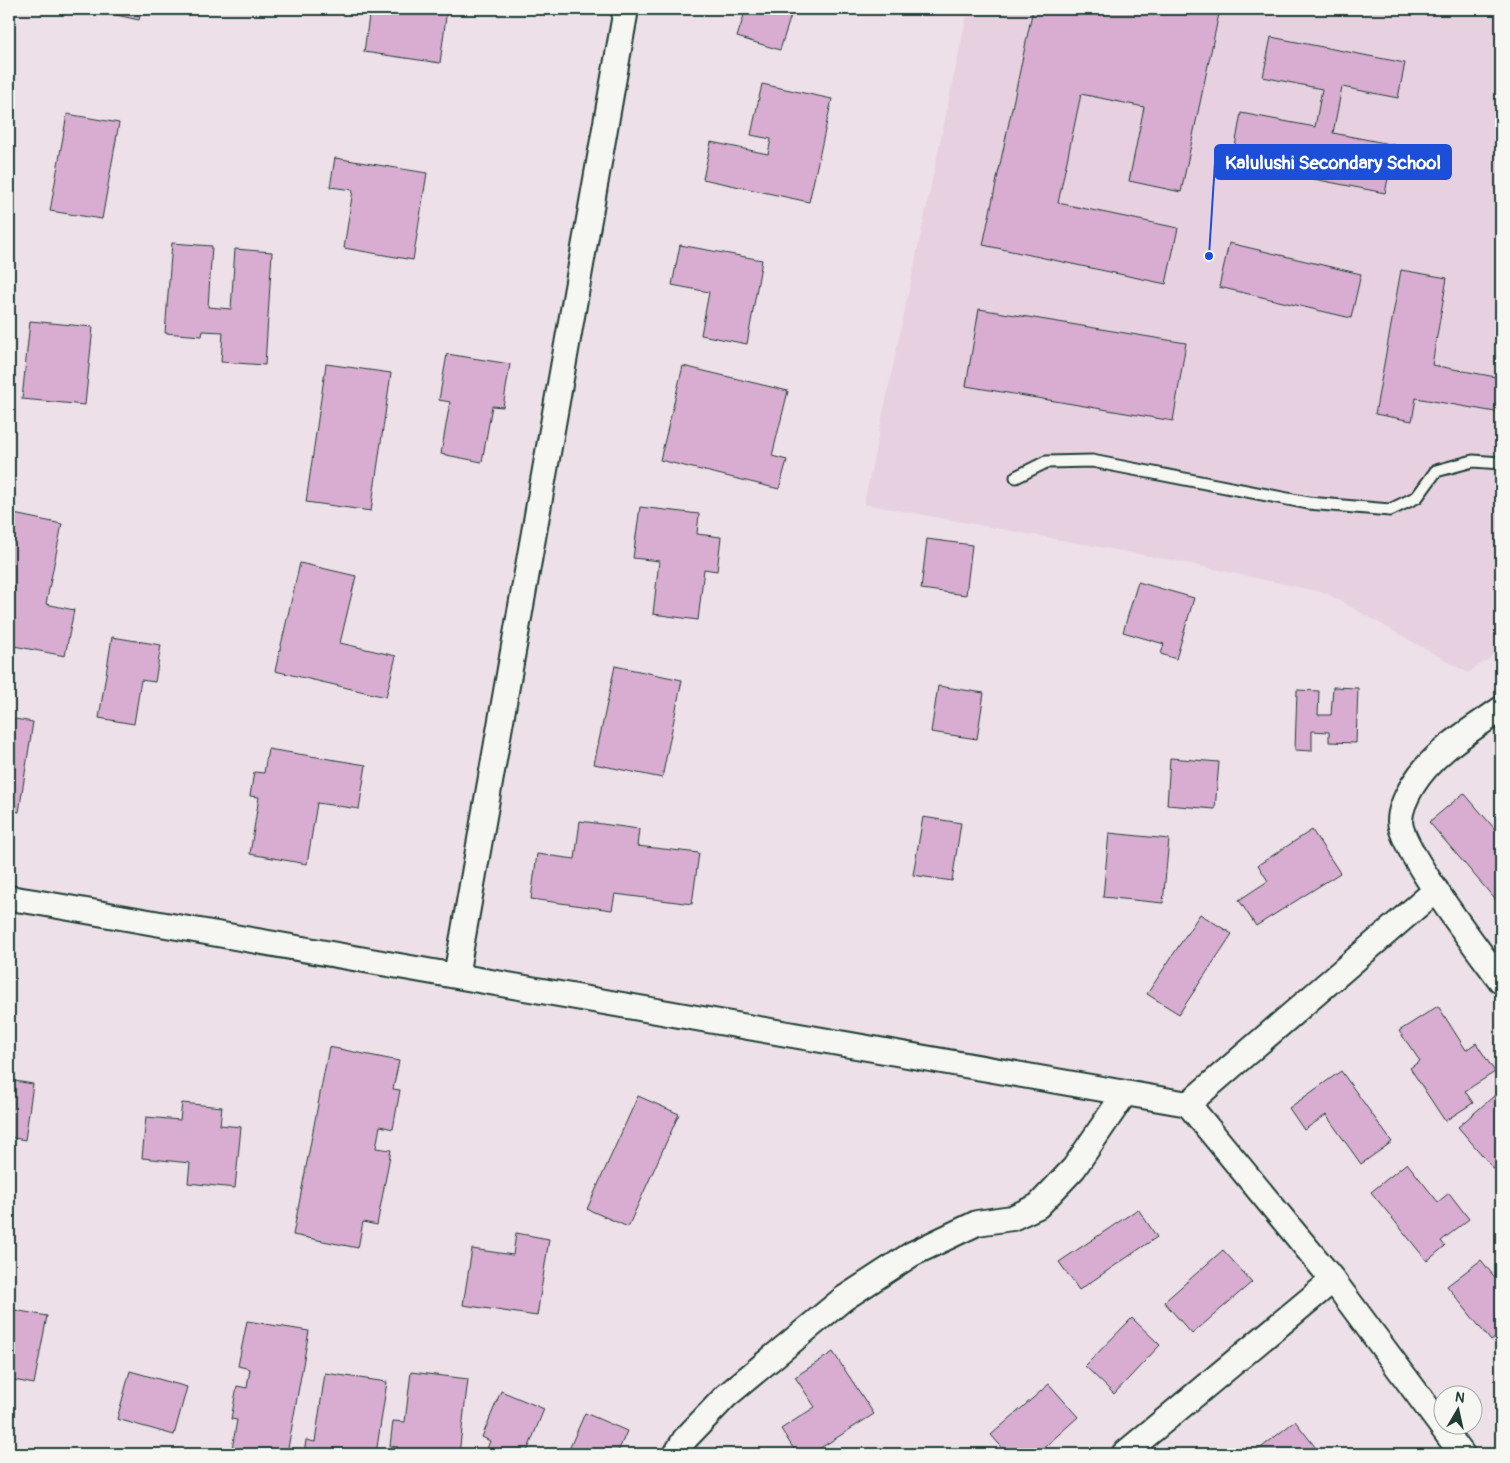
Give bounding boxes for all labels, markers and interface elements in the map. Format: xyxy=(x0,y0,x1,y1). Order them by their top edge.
callout: Kalulushi Secondary School xyxy=(1215,145,1451,179)
text: Kalulushi Secondary School xyxy=(1225,151,1441,175)
north arrow xyxy=(1432,1386,1482,1436)
text: N xyxy=(1454,1389,1466,1407)

